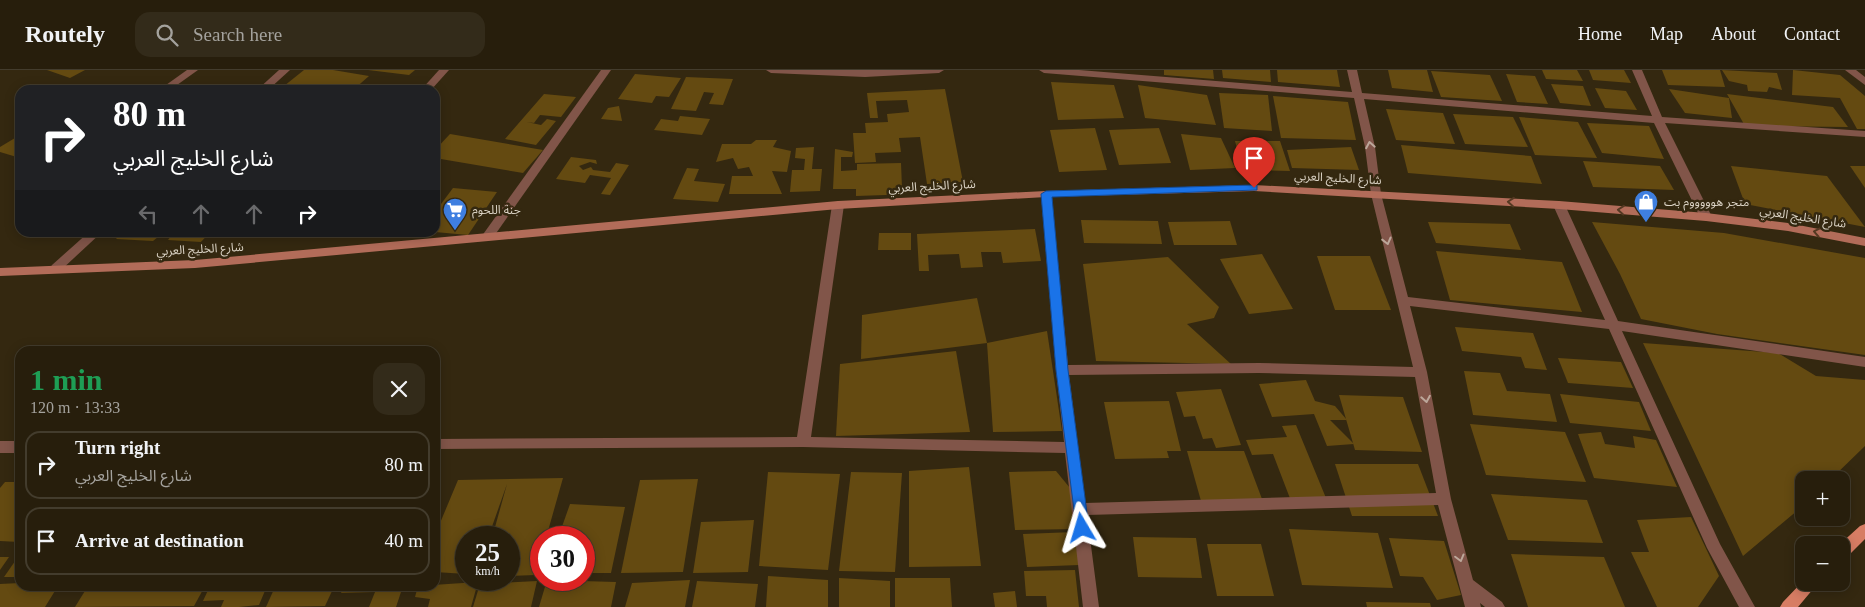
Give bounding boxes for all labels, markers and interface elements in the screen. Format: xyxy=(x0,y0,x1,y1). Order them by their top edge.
search box xyxy=(135,12,485,57)
text: Routely xyxy=(25,21,105,47)
icon: search xyxy=(153,21,181,49)
text: Search here xyxy=(193,24,282,45)
text: Home xyxy=(1578,24,1622,44)
text: Map xyxy=(1650,24,1683,44)
text: About xyxy=(1711,24,1756,44)
text: Contact xyxy=(1784,24,1840,44)
text: 80 m xyxy=(113,95,186,134)
icon: right xyxy=(30,105,95,170)
pin xyxy=(1233,137,1275,188)
one-way arrow xyxy=(1365,141,1375,150)
icon: arrive xyxy=(1240,144,1268,172)
text: شارع الخليج العربي xyxy=(113,146,274,171)
street label: شارع الخليج العربي xyxy=(1294,169,1382,190)
street label: شارع الخليج العربي xyxy=(888,177,976,198)
shop icon: متجر هوووووم بت xyxy=(1633,189,1659,223)
place label: متجر هوووووم بت xyxy=(1664,195,1749,211)
supermarket icon: جنة اللحوم xyxy=(442,197,468,231)
one-way arrow xyxy=(1506,197,1514,208)
icon: left xyxy=(134,200,162,228)
icon: ahead xyxy=(187,200,215,228)
icon: ahead xyxy=(240,200,268,228)
icon: right xyxy=(293,200,321,228)
place label: جنة اللحوم xyxy=(472,203,521,219)
street label: شارع الخليج العربي xyxy=(1758,203,1847,234)
one-way arrow xyxy=(1617,205,1625,216)
one-way arrow xyxy=(1813,228,1822,238)
one-way arrow xyxy=(1381,237,1392,246)
street label: شارع الخليج العربي xyxy=(156,240,244,261)
text: 1 min xyxy=(30,363,103,396)
button: close xyxy=(373,363,425,415)
one-way arrow xyxy=(1421,394,1431,403)
text: 120 m · 13:33 xyxy=(30,399,120,416)
text: Turn right xyxy=(75,437,160,458)
icon: right xyxy=(32,451,60,479)
text: 80 m xyxy=(384,454,423,475)
text: شارع الخليج العربي xyxy=(75,467,192,484)
map controls xyxy=(1795,471,1850,591)
button: + xyxy=(1795,471,1850,526)
position arrow xyxy=(1055,501,1107,553)
speed limit sign: 30 xyxy=(530,526,595,591)
icon: arrive xyxy=(32,527,60,555)
text: Arrive at destination xyxy=(75,530,244,551)
text: 40 m xyxy=(384,530,423,551)
button: − xyxy=(1795,536,1850,591)
text: 25 xyxy=(475,539,500,566)
one-way arrow xyxy=(1454,553,1464,561)
text: km/h xyxy=(475,564,500,578)

